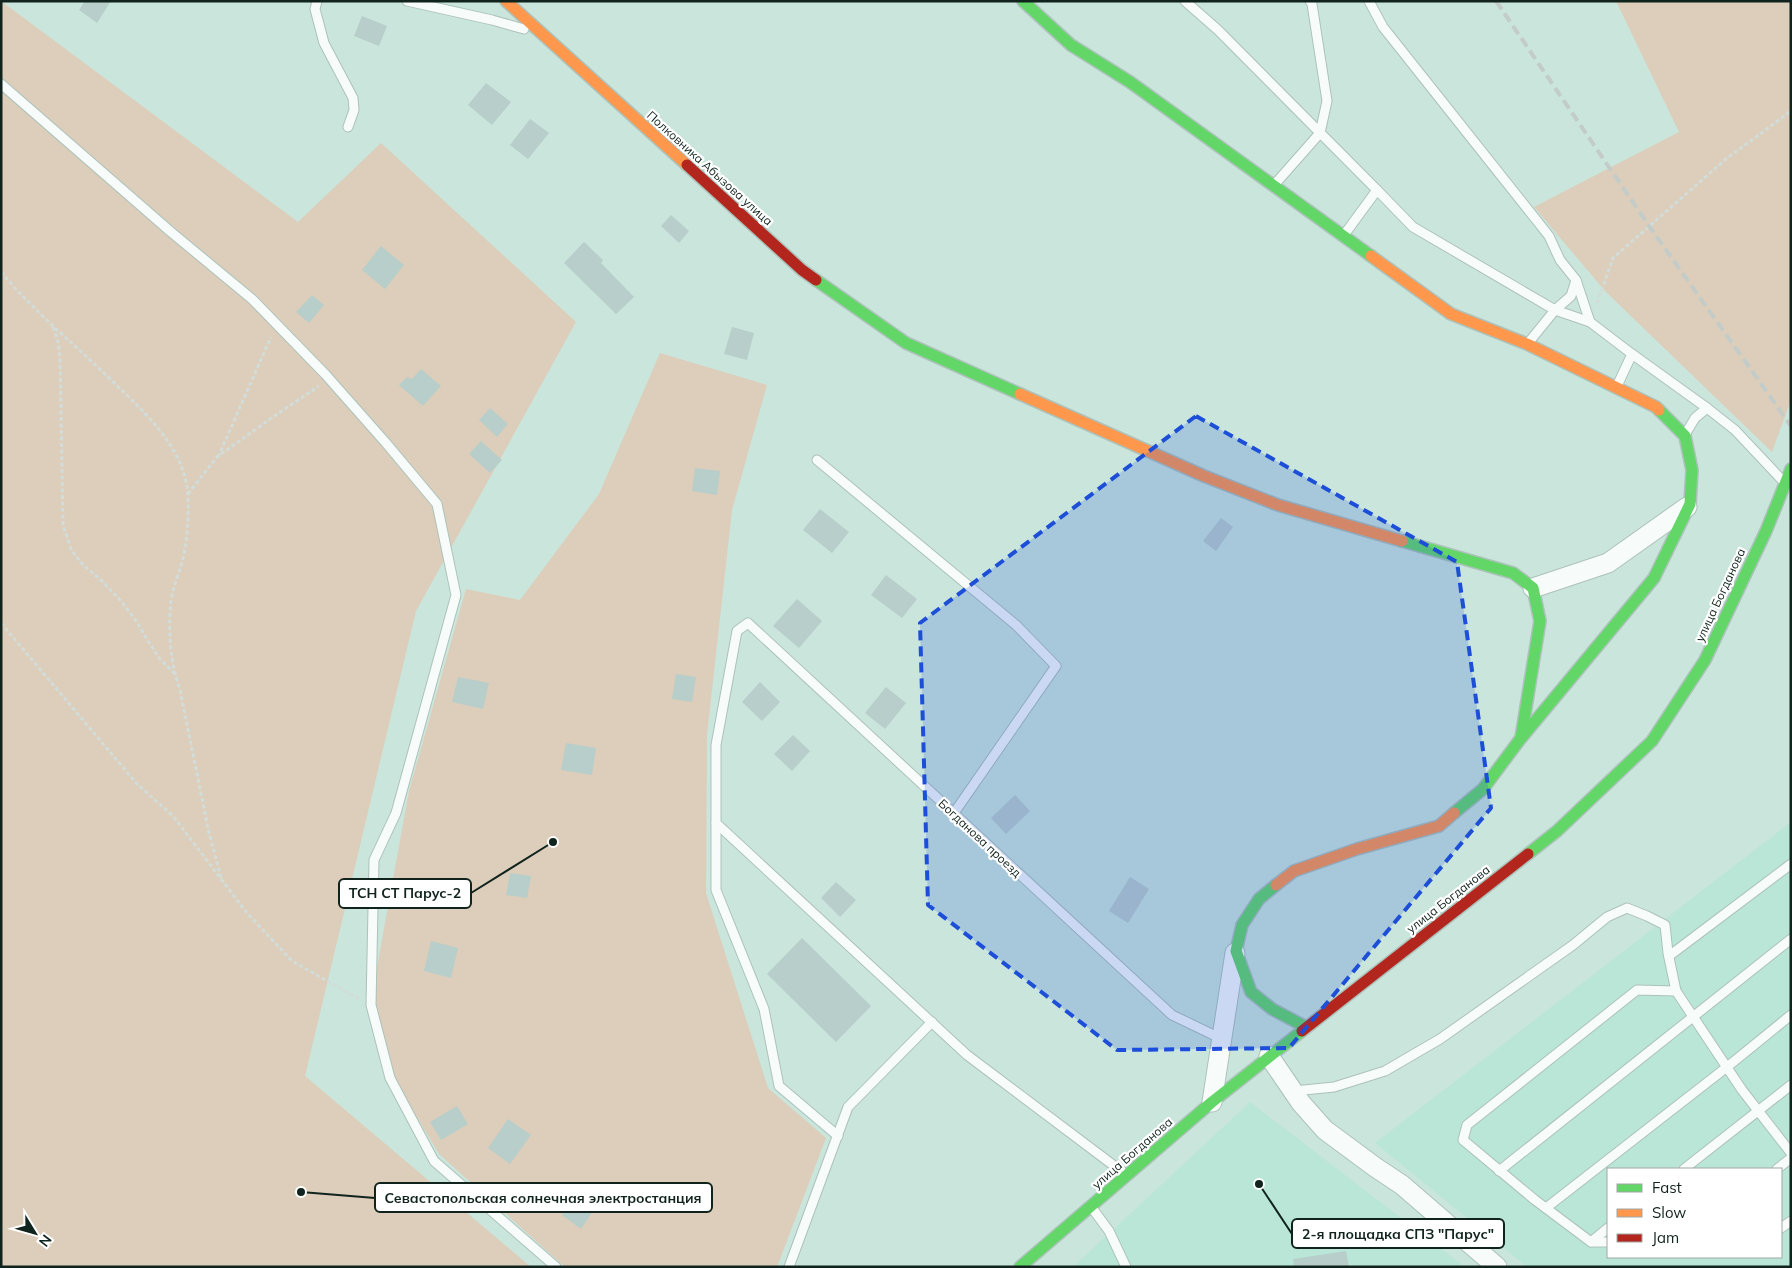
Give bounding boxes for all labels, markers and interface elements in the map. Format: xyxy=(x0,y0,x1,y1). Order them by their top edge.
street label: Полковника Абызова улица xyxy=(644,108,776,228)
street label: улица Богданова xyxy=(1692,546,1748,644)
street label: Богданова проезд xyxy=(935,796,1025,880)
street label: улица Богданова xyxy=(1403,862,1493,936)
callout: ТСН СТ Парус-2 xyxy=(339,879,471,908)
text: ТСН СТ Парус-2 xyxy=(349,884,461,902)
street label: улица Богданова xyxy=(1089,1114,1175,1192)
legend xyxy=(1607,1168,1782,1258)
text: Fast xyxy=(1652,1178,1682,1197)
callout: Севастопольская солнечная электростанция xyxy=(375,1183,712,1212)
text: Севастопольская солнечная электростанция xyxy=(384,1189,702,1207)
text: Slow xyxy=(1652,1203,1686,1222)
north arrow xyxy=(10,1208,60,1258)
callout: 2-я площадка СПЗ "Парус" xyxy=(1292,1219,1504,1248)
text: 2-я площадка СПЗ "Парус" xyxy=(1302,1225,1494,1243)
text: Jam xyxy=(1652,1228,1679,1247)
text: N xyxy=(35,1231,56,1250)

